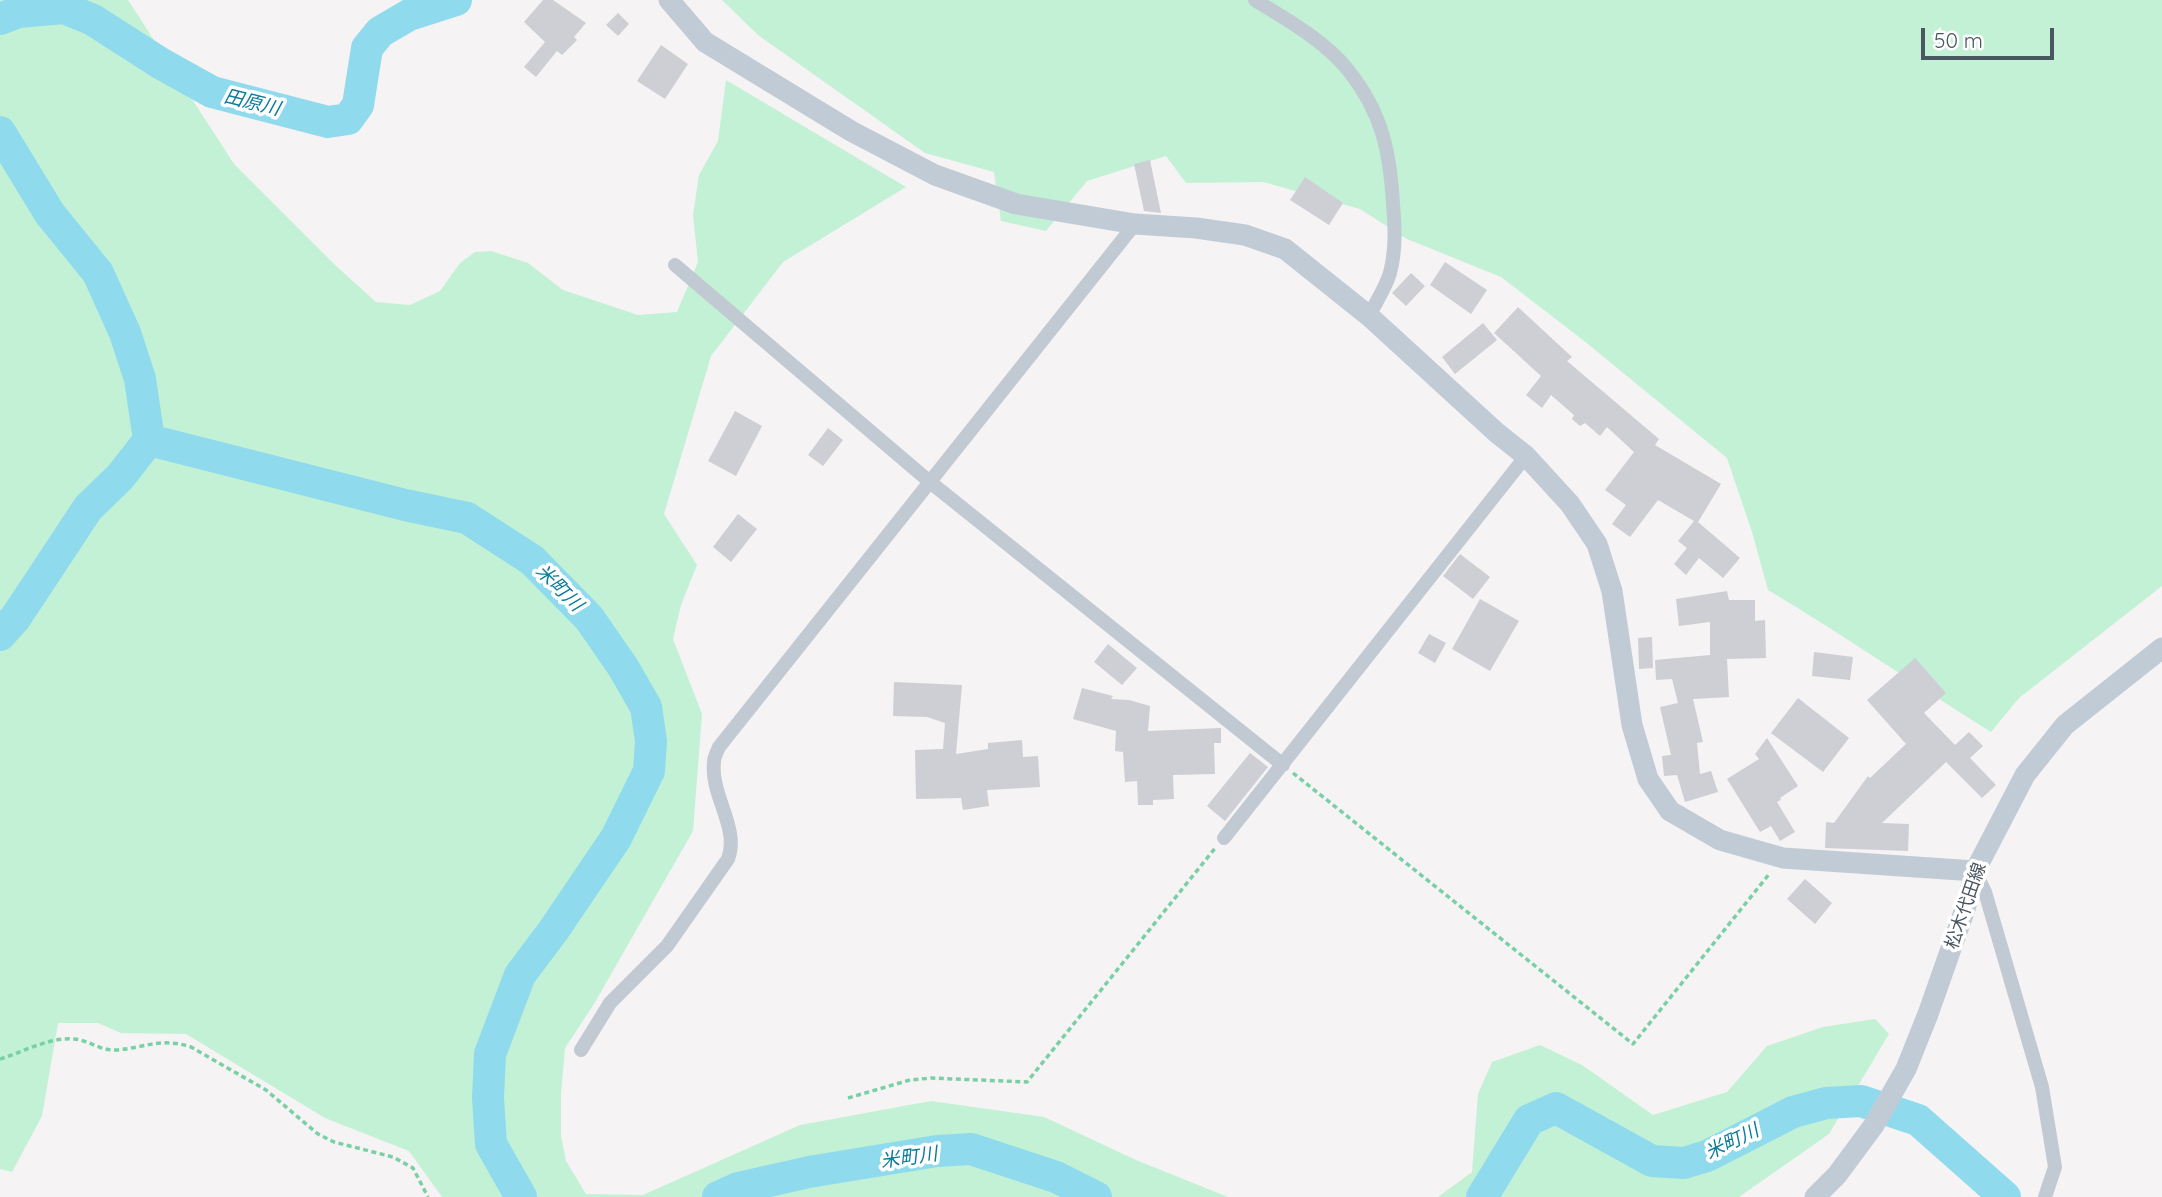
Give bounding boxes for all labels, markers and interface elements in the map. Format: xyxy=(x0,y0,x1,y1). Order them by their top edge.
scale bar xyxy=(1924,14,2057,58)
text: 50 m xyxy=(1934,27,1983,53)
water label: 田原川 xyxy=(222,85,282,121)
water label: 米町川 xyxy=(531,560,587,616)
street label: 松木代田線 xyxy=(1941,860,1991,952)
water label: 米町川 xyxy=(1701,1119,1763,1165)
water label: 米町川 xyxy=(879,1143,939,1173)

